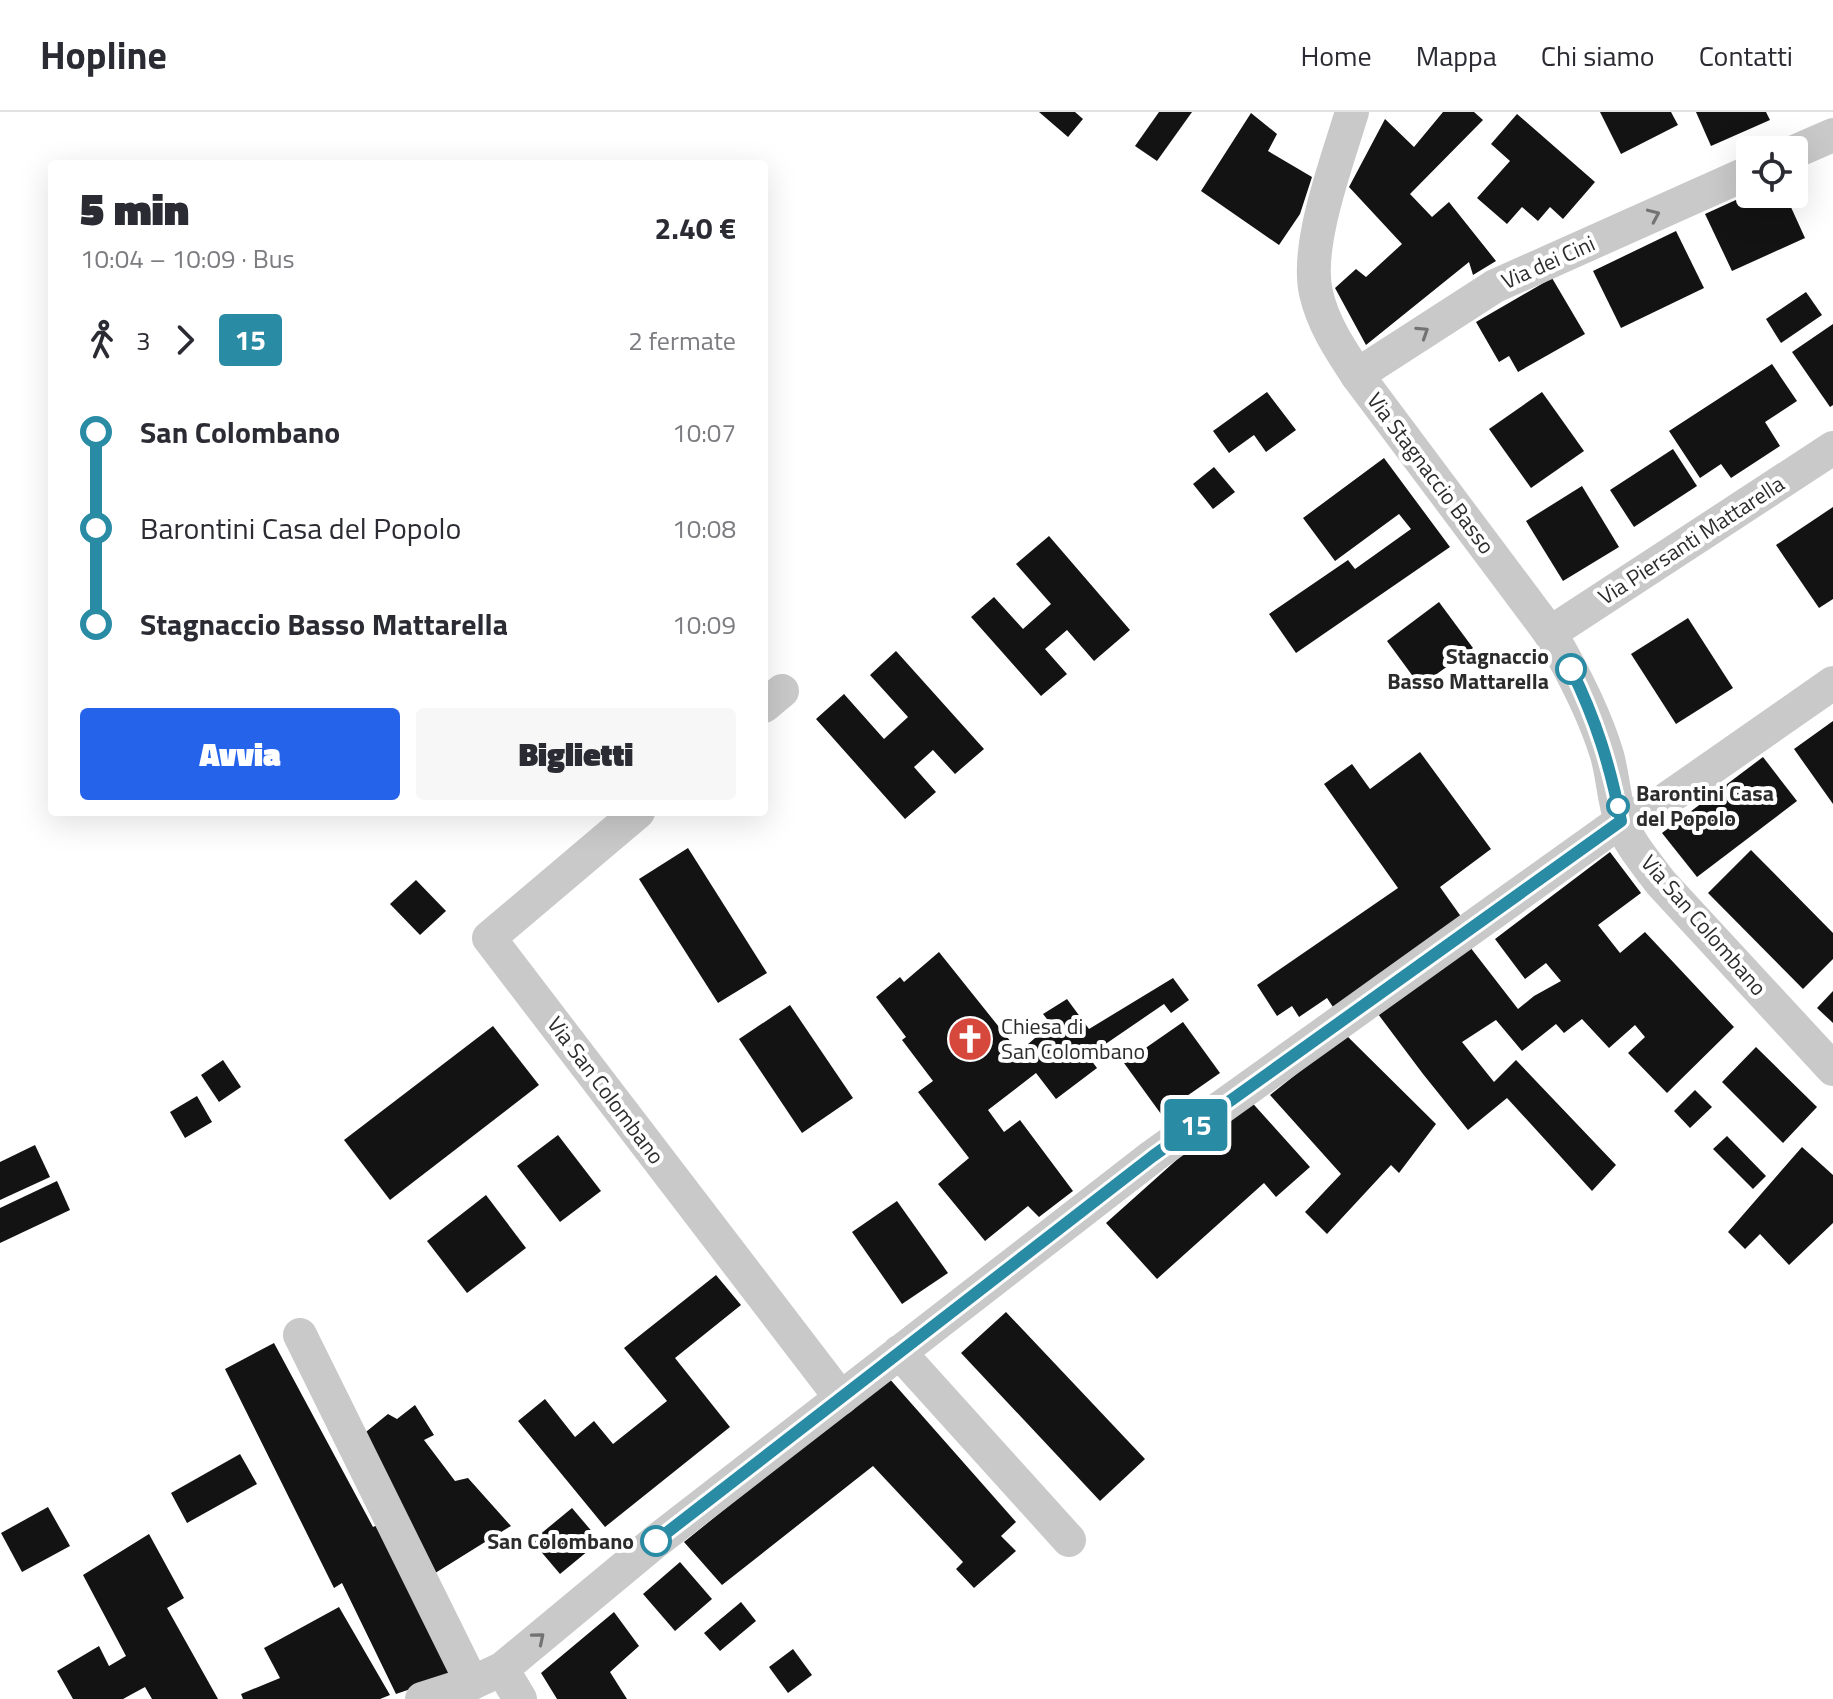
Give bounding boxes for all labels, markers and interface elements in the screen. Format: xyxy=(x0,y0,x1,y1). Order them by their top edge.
text: Hopline xyxy=(40,26,167,84)
text: Home xyxy=(1301,34,1372,77)
text: Mappa xyxy=(1416,34,1497,77)
text: Chi siamo xyxy=(1541,34,1655,77)
text: Contatti xyxy=(1699,34,1793,77)
map controls xyxy=(1736,136,1808,208)
button: locate xyxy=(1736,136,1808,208)
text: 5 min xyxy=(80,175,189,242)
text: 2.40 € xyxy=(655,205,736,251)
one-way arrow xyxy=(1646,208,1660,224)
street label: Via dei Cini xyxy=(1496,226,1600,298)
text: 10:04 – 10:09 · Bus xyxy=(80,239,295,278)
icon: walk xyxy=(80,318,124,362)
icon: forward xyxy=(163,318,207,362)
text: 15 xyxy=(235,318,266,361)
text: 3 xyxy=(136,321,151,360)
text: 2 fermate xyxy=(628,321,736,360)
one-way arrow xyxy=(1414,327,1429,342)
street label: Via Stagnaccio Basso xyxy=(1359,385,1503,561)
text: San Colombano xyxy=(140,409,340,455)
text: 10:07 xyxy=(672,413,736,452)
street label: Via Piersanti Mattarella xyxy=(1591,467,1791,613)
text: Barontini Casa del Popolo xyxy=(140,505,461,551)
text: 10:08 xyxy=(672,509,736,548)
text: Stagnaccio Basso Mattarella xyxy=(140,601,508,647)
text: 10:09 xyxy=(672,605,736,644)
place label: Stagnaccio Basso Mattarella xyxy=(1387,639,1549,698)
marker: Stagnaccio Basso Mattarella xyxy=(1556,654,1586,684)
button: Avvia xyxy=(80,708,400,800)
button: Biglietti xyxy=(416,708,736,800)
place label: Barontini Casa del Popolo xyxy=(1636,776,1774,835)
marker: Barontini Casa del Popolo xyxy=(1607,795,1629,817)
street label: Via San Colombano xyxy=(1633,847,1775,1003)
street label: Via San Colombano xyxy=(539,1009,673,1171)
place label: Chiesa di San Colombano xyxy=(1001,1009,1145,1068)
church icon: Chiesa di San Colombano xyxy=(946,1015,994,1063)
line badge: 15 xyxy=(1160,1099,1232,1151)
text: 15 xyxy=(1180,1103,1212,1146)
place label: San Colombano xyxy=(487,1524,634,1558)
marker: San Colombano xyxy=(641,1526,671,1556)
one-way arrow xyxy=(530,1633,544,1648)

